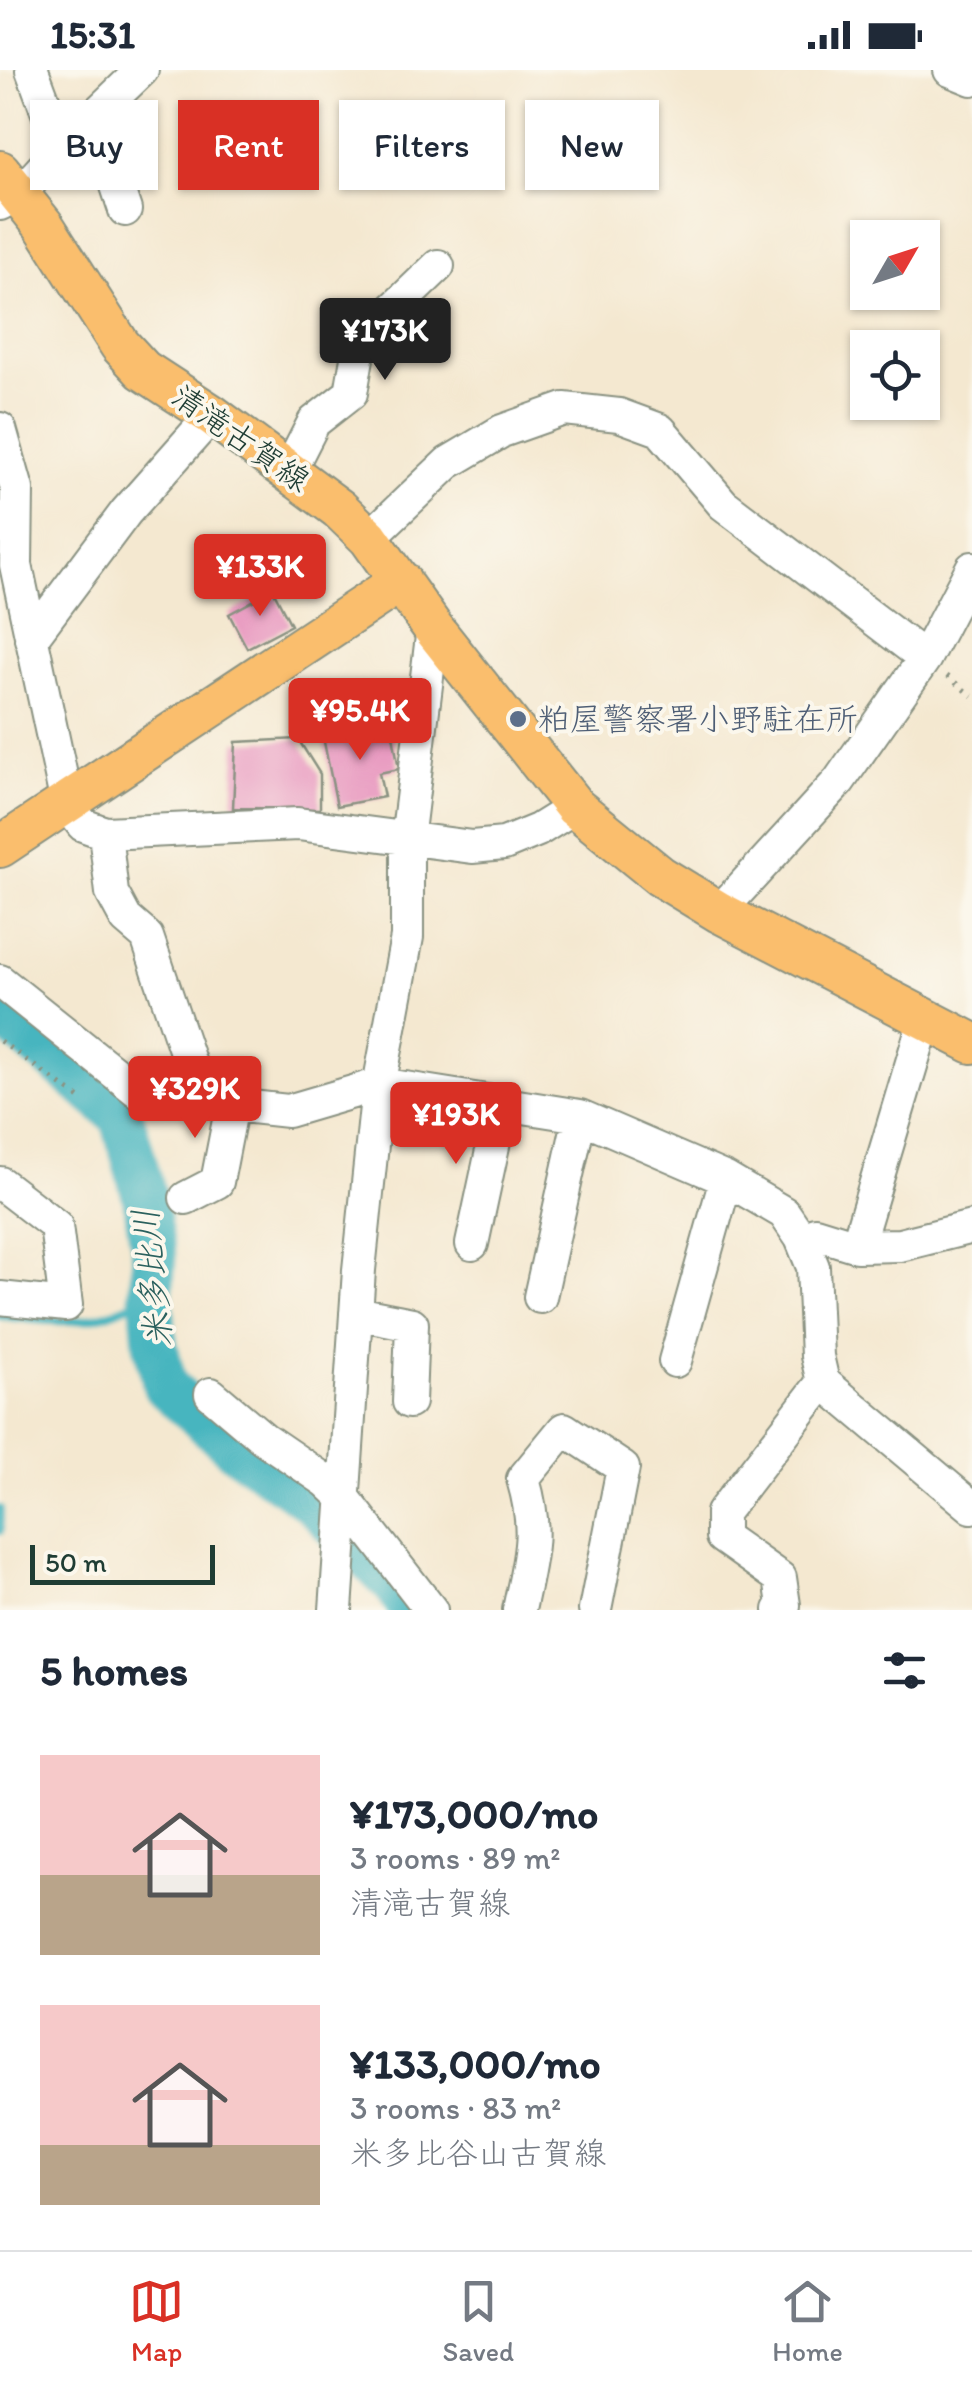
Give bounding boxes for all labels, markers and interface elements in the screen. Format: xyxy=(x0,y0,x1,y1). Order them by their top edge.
text: 15:31 xyxy=(50,12,135,58)
chip: Buy xyxy=(30,100,158,190)
chip: Rent xyxy=(178,100,319,190)
chip: Filters xyxy=(339,100,505,190)
chip: New xyxy=(525,100,659,190)
north arrow xyxy=(850,220,940,310)
map controls xyxy=(850,220,940,420)
pin: ¥173K xyxy=(315,298,455,383)
text: ¥173K xyxy=(342,311,428,349)
button: locate xyxy=(850,330,940,420)
street label: 清滝古賀線 xyxy=(165,377,317,499)
pin: ¥133K xyxy=(190,534,330,619)
text: ¥133K xyxy=(216,547,304,585)
pin: ¥95.4K xyxy=(279,678,441,763)
text: ¥95.4K xyxy=(310,691,410,729)
place label: 粕屋警察署小野駐在所 xyxy=(538,700,858,738)
marker: 粕屋警察署小野駐在所 xyxy=(507,708,529,730)
pin: ¥329K xyxy=(125,1056,265,1141)
text: ¥329K xyxy=(150,1069,240,1107)
pin: ¥193K xyxy=(386,1082,526,1167)
text: ¥193K xyxy=(412,1095,500,1133)
water label: 米多比川 xyxy=(124,1206,180,1350)
scale bar xyxy=(30,1540,215,1584)
text: 50 m xyxy=(45,1545,107,1579)
icon: filters xyxy=(877,1643,932,1698)
text: 5 homes xyxy=(40,1645,188,1696)
text: ¥173,000/mo xyxy=(350,1788,599,1839)
icon: home xyxy=(120,1795,240,1915)
text: 3 rooms · 89 m² xyxy=(350,1839,561,1877)
text: 清滝古賀線 xyxy=(350,1884,510,1922)
text: ¥133,000/mo xyxy=(350,2038,601,2089)
icon: home xyxy=(120,2045,240,2165)
text: 3 rooms · 83 m² xyxy=(350,2089,561,2127)
text: 米多比谷山古賀線 xyxy=(350,2134,606,2172)
tab: Map xyxy=(129,2274,184,2368)
tab: Saved xyxy=(442,2274,514,2368)
tab: Home xyxy=(772,2274,843,2368)

